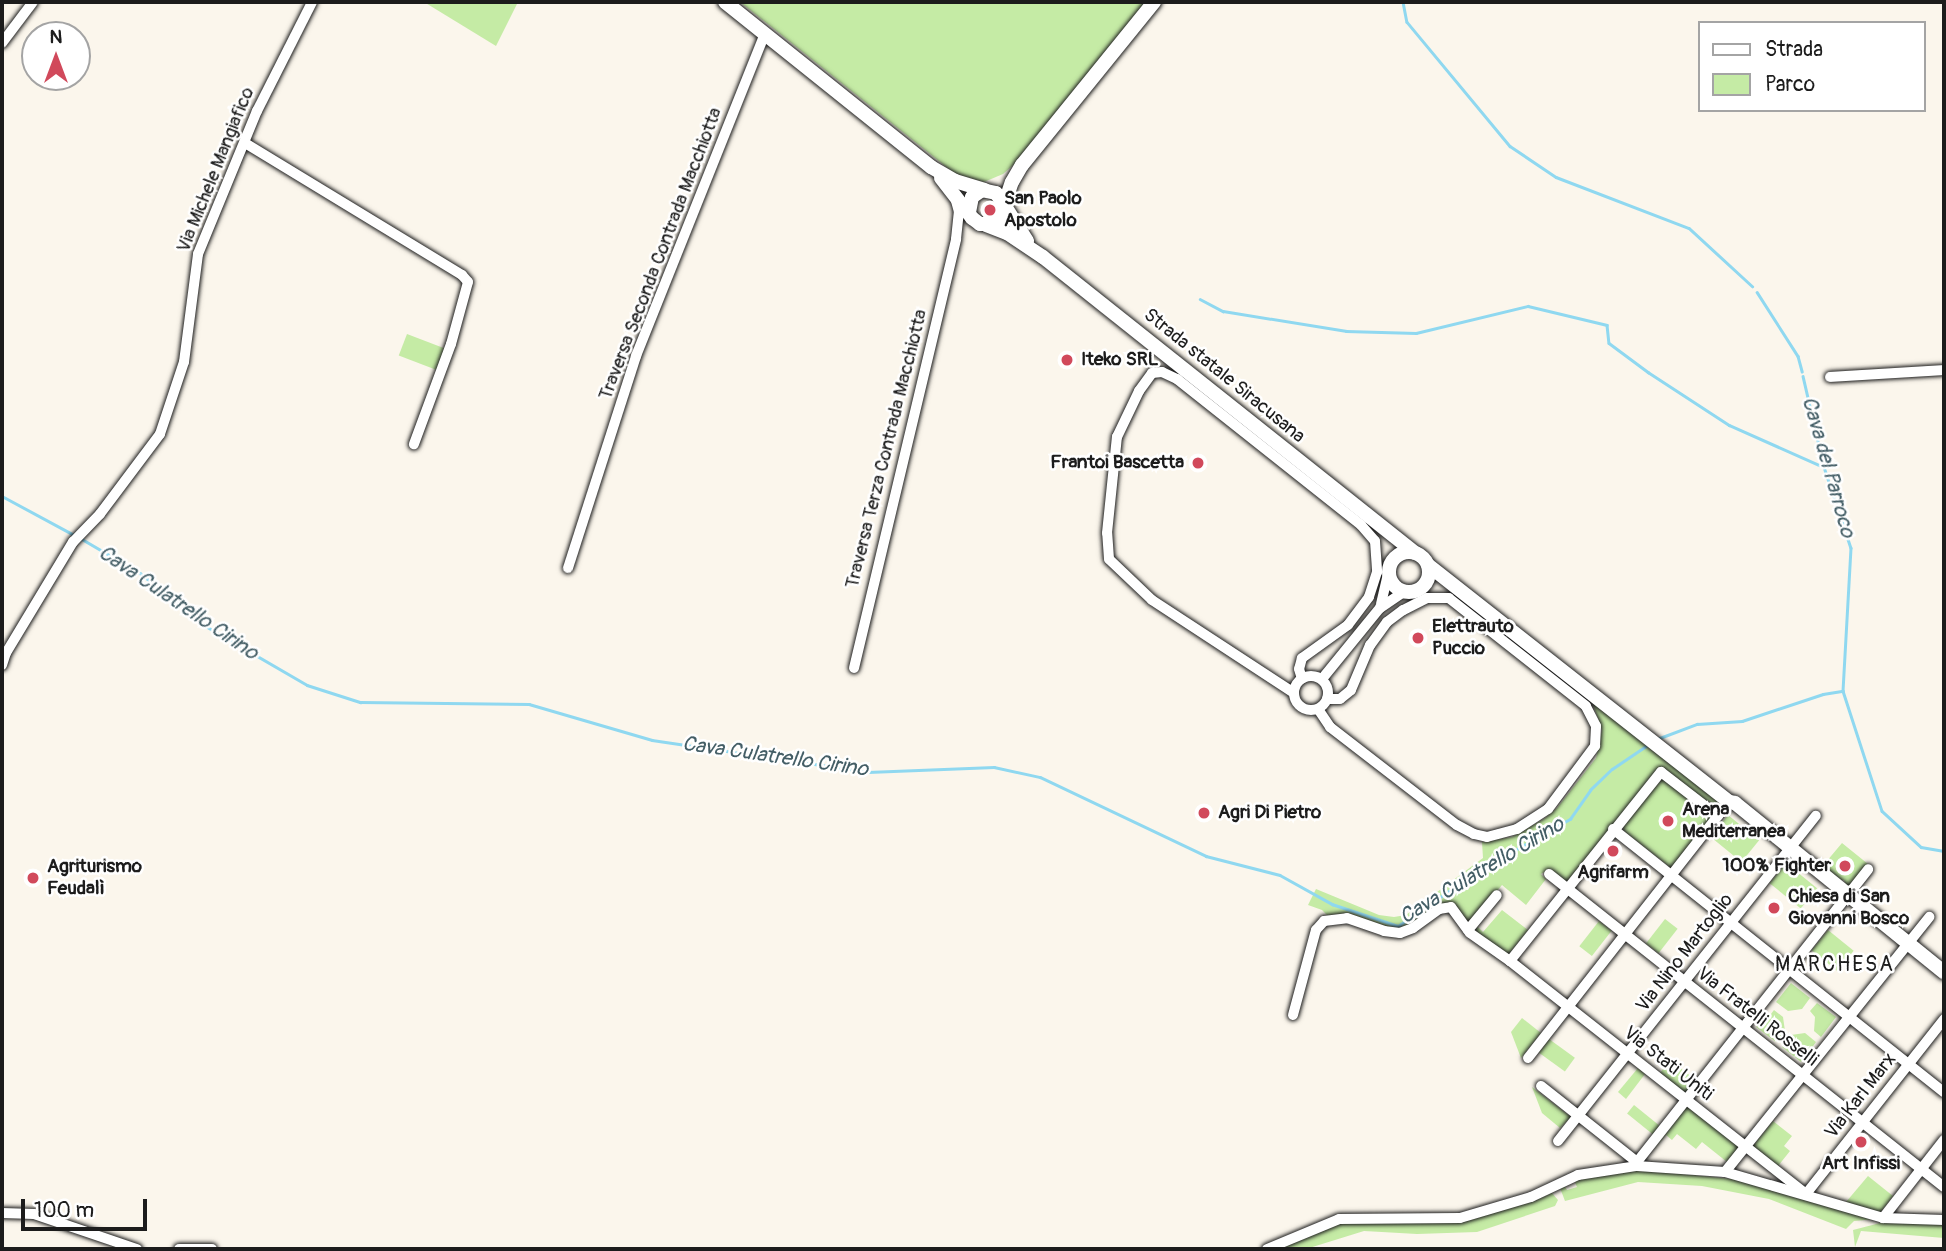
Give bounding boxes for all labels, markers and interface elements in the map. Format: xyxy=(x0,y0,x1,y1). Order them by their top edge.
north arrow xyxy=(21,21,91,91)
legend xyxy=(1698,21,1925,112)
text: N xyxy=(50,25,62,49)
text: Strada xyxy=(1765,36,1823,63)
text: Parco xyxy=(1765,71,1815,98)
street label: Via Michele Mangiafico xyxy=(172,84,260,256)
street label: Traversa Seconda Contrada Macchiotta xyxy=(595,105,727,403)
place label: San Paolo Apostolo xyxy=(1004,188,1082,232)
marker: San Paolo Apostolo xyxy=(982,202,998,218)
street label: Strada statale Siracusana xyxy=(1139,304,1309,448)
street label: Traversa Terza Contrada Macchiotta xyxy=(841,307,933,591)
place label: Iteko SRL xyxy=(1081,349,1158,371)
marker: Iteko SRL xyxy=(1059,352,1075,368)
water label: Cava del Parroco xyxy=(1796,394,1860,540)
place label: Frantoi Bascetta xyxy=(1050,452,1184,474)
marker: Frantoi Bascetta xyxy=(1190,455,1206,471)
water label: Cava Culatrello Cirino xyxy=(93,540,263,666)
place label: Elettrauto Puccio xyxy=(1432,616,1514,660)
marker: Elettrauto Puccio xyxy=(1410,630,1426,646)
water label: Cava Culatrello Cirino xyxy=(681,731,869,783)
place label: Arena Mediterranea xyxy=(1682,799,1786,843)
place label: Agri Di Pietro xyxy=(1218,802,1321,824)
marker: Agri Di Pietro xyxy=(1196,805,1212,821)
water label: Cava Culatrello Cirino xyxy=(1395,812,1569,930)
marker: Arena Mediterranea xyxy=(1660,813,1676,829)
marker: Agrifarm xyxy=(1605,843,1621,859)
place label: 100% Fighter xyxy=(1722,855,1831,877)
place label: Agriturismo Feudalì xyxy=(47,856,142,900)
marker: 100% Fighter xyxy=(1837,858,1853,874)
place label: Agrifarm xyxy=(1577,862,1649,884)
marker: Agriturismo Feudalì xyxy=(25,870,41,886)
place label: Chiesa di San Giovanni Bosco xyxy=(1788,886,1909,930)
street label: Via Nino Martoglio xyxy=(1632,889,1738,1017)
marker: Chiesa di San Giovanni Bosco xyxy=(1766,900,1782,916)
district label: MARCHESA xyxy=(1776,952,1894,978)
street label: Via Fratelli Rosselli xyxy=(1692,963,1822,1071)
street label: Via Stati Uniti xyxy=(1619,1022,1717,1106)
street label: Via Karl Marx xyxy=(1821,1049,1901,1143)
marker: Art Infissi xyxy=(1853,1134,1869,1150)
place label: Art Infissi xyxy=(1822,1153,1900,1175)
scale bar xyxy=(24,1184,150,1228)
text: 100 m xyxy=(34,1197,94,1224)

